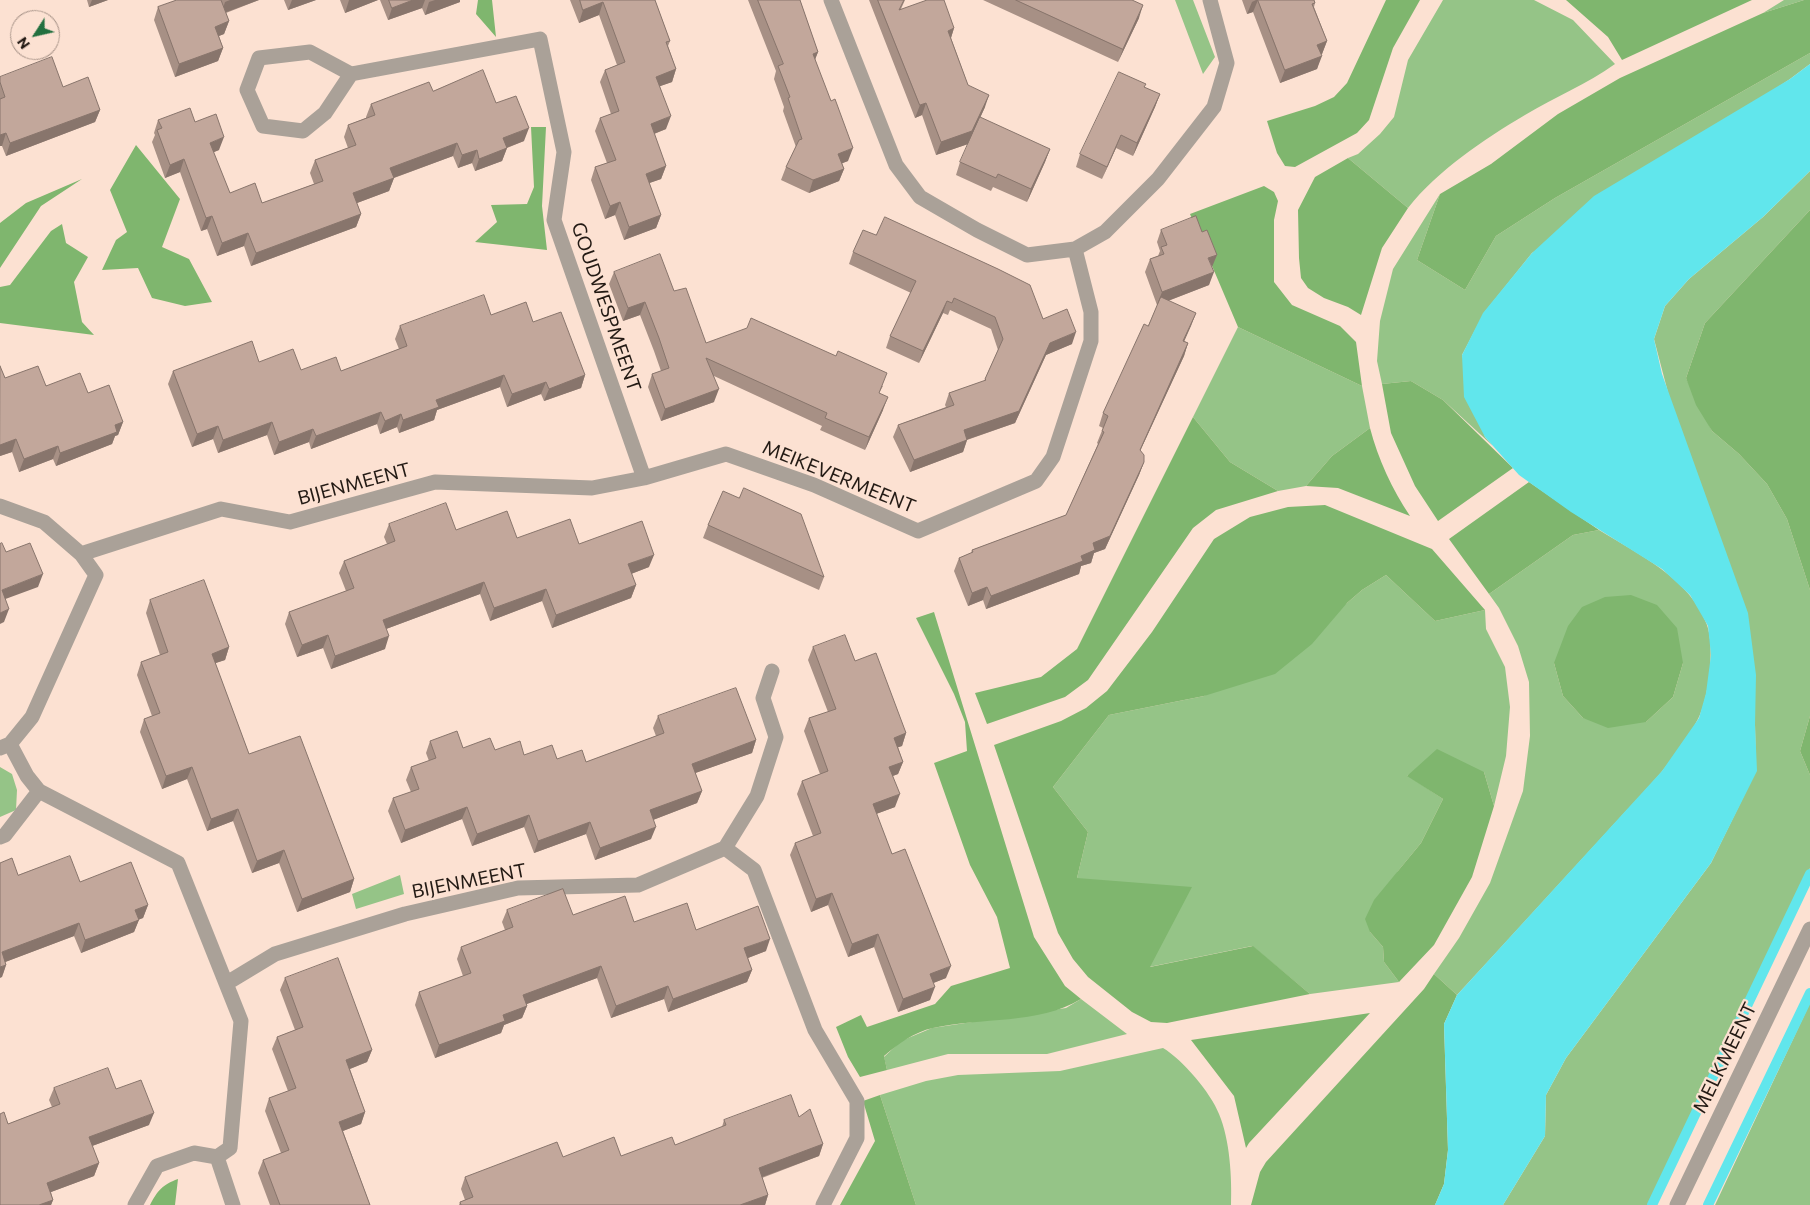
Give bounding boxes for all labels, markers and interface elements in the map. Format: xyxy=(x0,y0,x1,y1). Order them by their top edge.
north arrow xyxy=(10,10,60,60)
text: N xyxy=(13,34,33,52)
street label: GOUDWESPMEENT xyxy=(566,219,646,395)
street label: MEIKEVERMEENT xyxy=(759,436,919,518)
street label: BIJENMEENT xyxy=(295,458,413,510)
street label: BIJENMEENT xyxy=(410,859,528,903)
street label: MELKMEENT xyxy=(1688,999,1762,1117)

